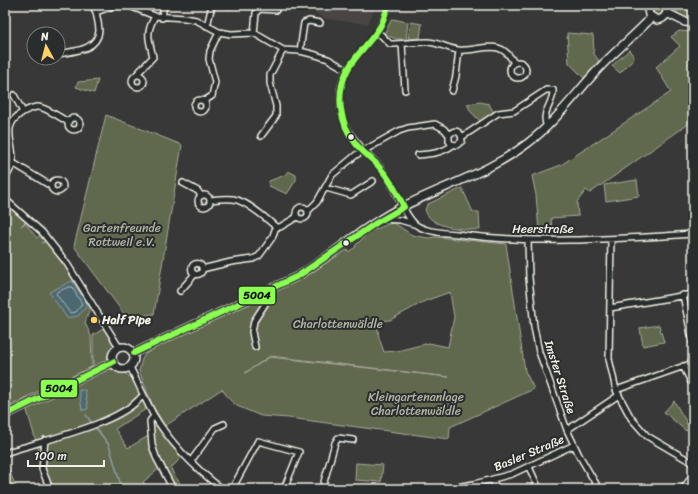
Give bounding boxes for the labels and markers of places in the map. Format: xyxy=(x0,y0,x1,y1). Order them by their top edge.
unlabelled marker xyxy=(346,132,356,142)
unlabelled marker xyxy=(341,238,351,248)
place label: Half Pipe xyxy=(101,309,151,331)
marker: Half Pipe xyxy=(89,315,99,325)

